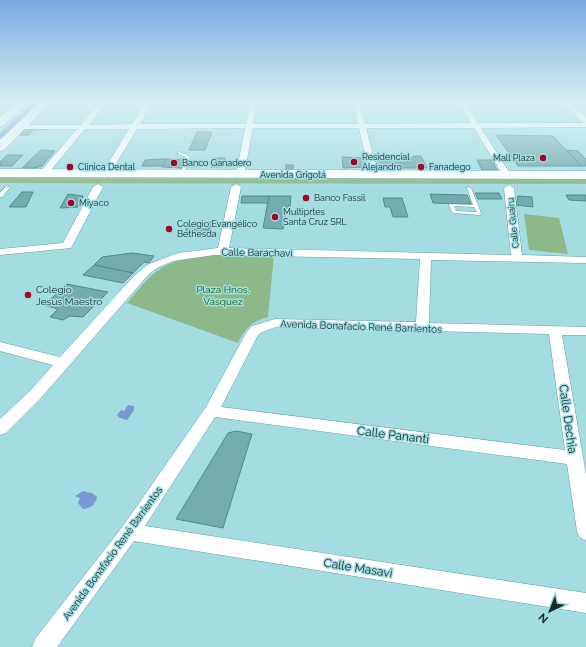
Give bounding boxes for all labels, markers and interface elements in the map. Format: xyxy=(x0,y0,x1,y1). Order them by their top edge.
place label: Residencial Alejandro xyxy=(362,152,410,172)
place label: Mall Plaza xyxy=(493,153,535,163)
marker: Mall Plaza xyxy=(538,153,548,163)
marker: Residencial Alejandro xyxy=(349,157,359,167)
marker: Banco Ganadero xyxy=(169,158,179,168)
place label: Banco Ganadero xyxy=(182,158,251,168)
marker: Clinica Dental xyxy=(65,162,75,172)
place label: Clinica Dental xyxy=(78,162,136,172)
marker: Fanadego xyxy=(416,162,426,172)
place label: Fanadego xyxy=(429,162,471,172)
street label: Avenida Grigotá xyxy=(260,170,326,180)
marker: Banco Fassil xyxy=(301,193,311,203)
place label: Banco Fassil xyxy=(314,193,366,203)
street label: Calle Guairu xyxy=(505,197,521,249)
marker: Miyaco xyxy=(66,198,76,208)
place label: Miyaco xyxy=(79,198,109,208)
place label: Multiprtes Santa Cruz SRL xyxy=(283,207,348,227)
marker: Multiprtes Santa Cruz SRL xyxy=(270,212,280,222)
place label: Colegio Evangélico Bethesda xyxy=(177,219,257,239)
marker: Colegio Evangélico Bethesda xyxy=(164,224,174,234)
street label: Calle Barachavi xyxy=(221,246,293,259)
place label: Colegio Jesus Maestro xyxy=(36,284,102,307)
park label: Plaza Hnos. Vásquez xyxy=(196,284,250,307)
marker: Colegio Jesus Maestro xyxy=(23,290,33,300)
street label: Avenida Bonafacio René Barrientos xyxy=(280,318,442,335)
street label: Calle Dechia xyxy=(556,383,580,455)
street label: Calle Pananti xyxy=(356,424,430,446)
street label: Avenida Bonafacio René Barrientos xyxy=(60,484,165,622)
street label: Calle Masavi xyxy=(323,556,393,580)
north arrow xyxy=(530,591,570,631)
text: N xyxy=(536,610,551,626)

